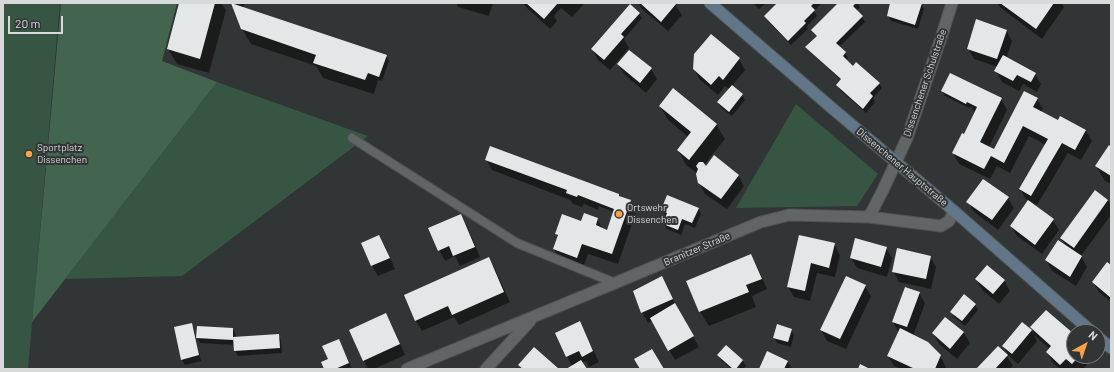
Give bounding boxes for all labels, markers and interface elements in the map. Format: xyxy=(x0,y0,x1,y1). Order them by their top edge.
scale bar xyxy=(10,8,65,34)
text: 20 m xyxy=(15,16,41,30)
street label: Dissenchener Schulstraße xyxy=(901,28,949,138)
street label: Dissenchener Hauptstraße xyxy=(854,125,950,209)
place label: Sportplatz Dissenchen xyxy=(37,142,87,166)
marker: Sportplatz Dissenchen xyxy=(24,149,34,159)
place label: Ortswehr Dissenchen xyxy=(627,202,677,226)
marker: Ortswehr Dissenchen xyxy=(614,209,624,219)
street label: Branitzer Straße xyxy=(662,230,732,268)
north arrow xyxy=(1066,324,1106,364)
text: N xyxy=(1086,328,1100,343)

